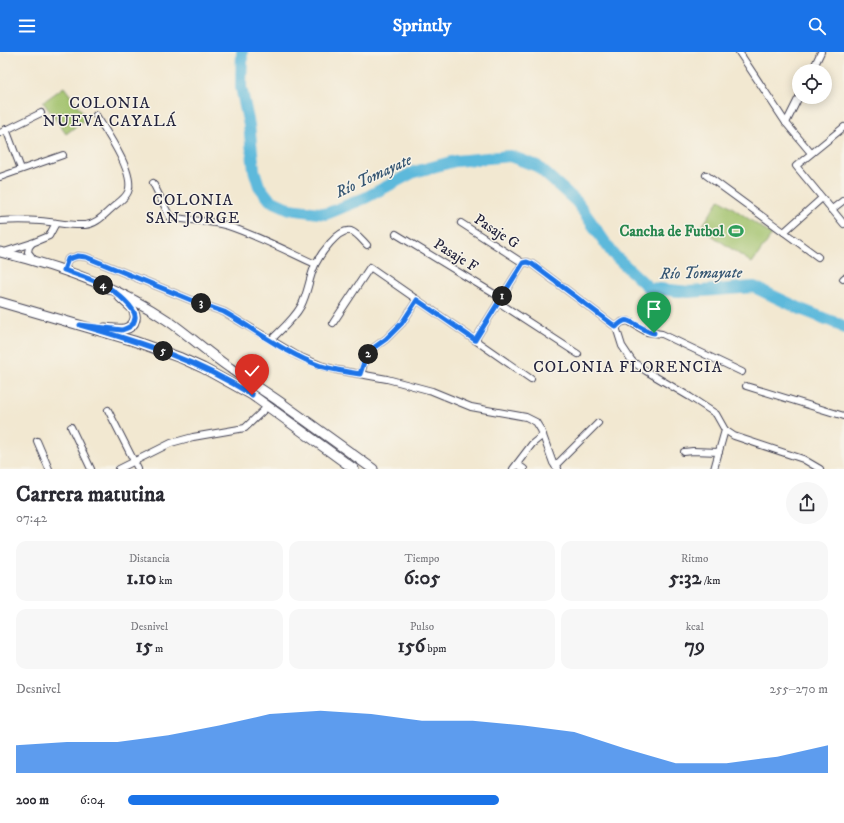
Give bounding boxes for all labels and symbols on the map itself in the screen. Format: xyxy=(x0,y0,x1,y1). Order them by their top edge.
district label: COLONIA NUEVA CAYALÁ xyxy=(43,93,177,131)
water label: Río Tomayate xyxy=(331,149,415,203)
district label: COLONIA SAN JORGE xyxy=(146,190,240,228)
street label: Pasaje G xyxy=(471,210,523,253)
place label: Cancha de Futbol xyxy=(619,222,724,241)
sports icon: Cancha de Futbol xyxy=(727,222,745,240)
street label: Pasaje F xyxy=(430,234,481,276)
water label: Río Tomayate xyxy=(659,262,743,284)
pin: 4 xyxy=(93,275,113,295)
pin: 1 xyxy=(492,286,512,306)
pin xyxy=(637,292,671,333)
pin: 3 xyxy=(191,293,211,313)
pin: 5 xyxy=(153,341,173,361)
pin: 2 xyxy=(358,344,378,364)
pin xyxy=(235,354,269,395)
district label: COLONIA FLORENCIA xyxy=(533,357,723,377)

